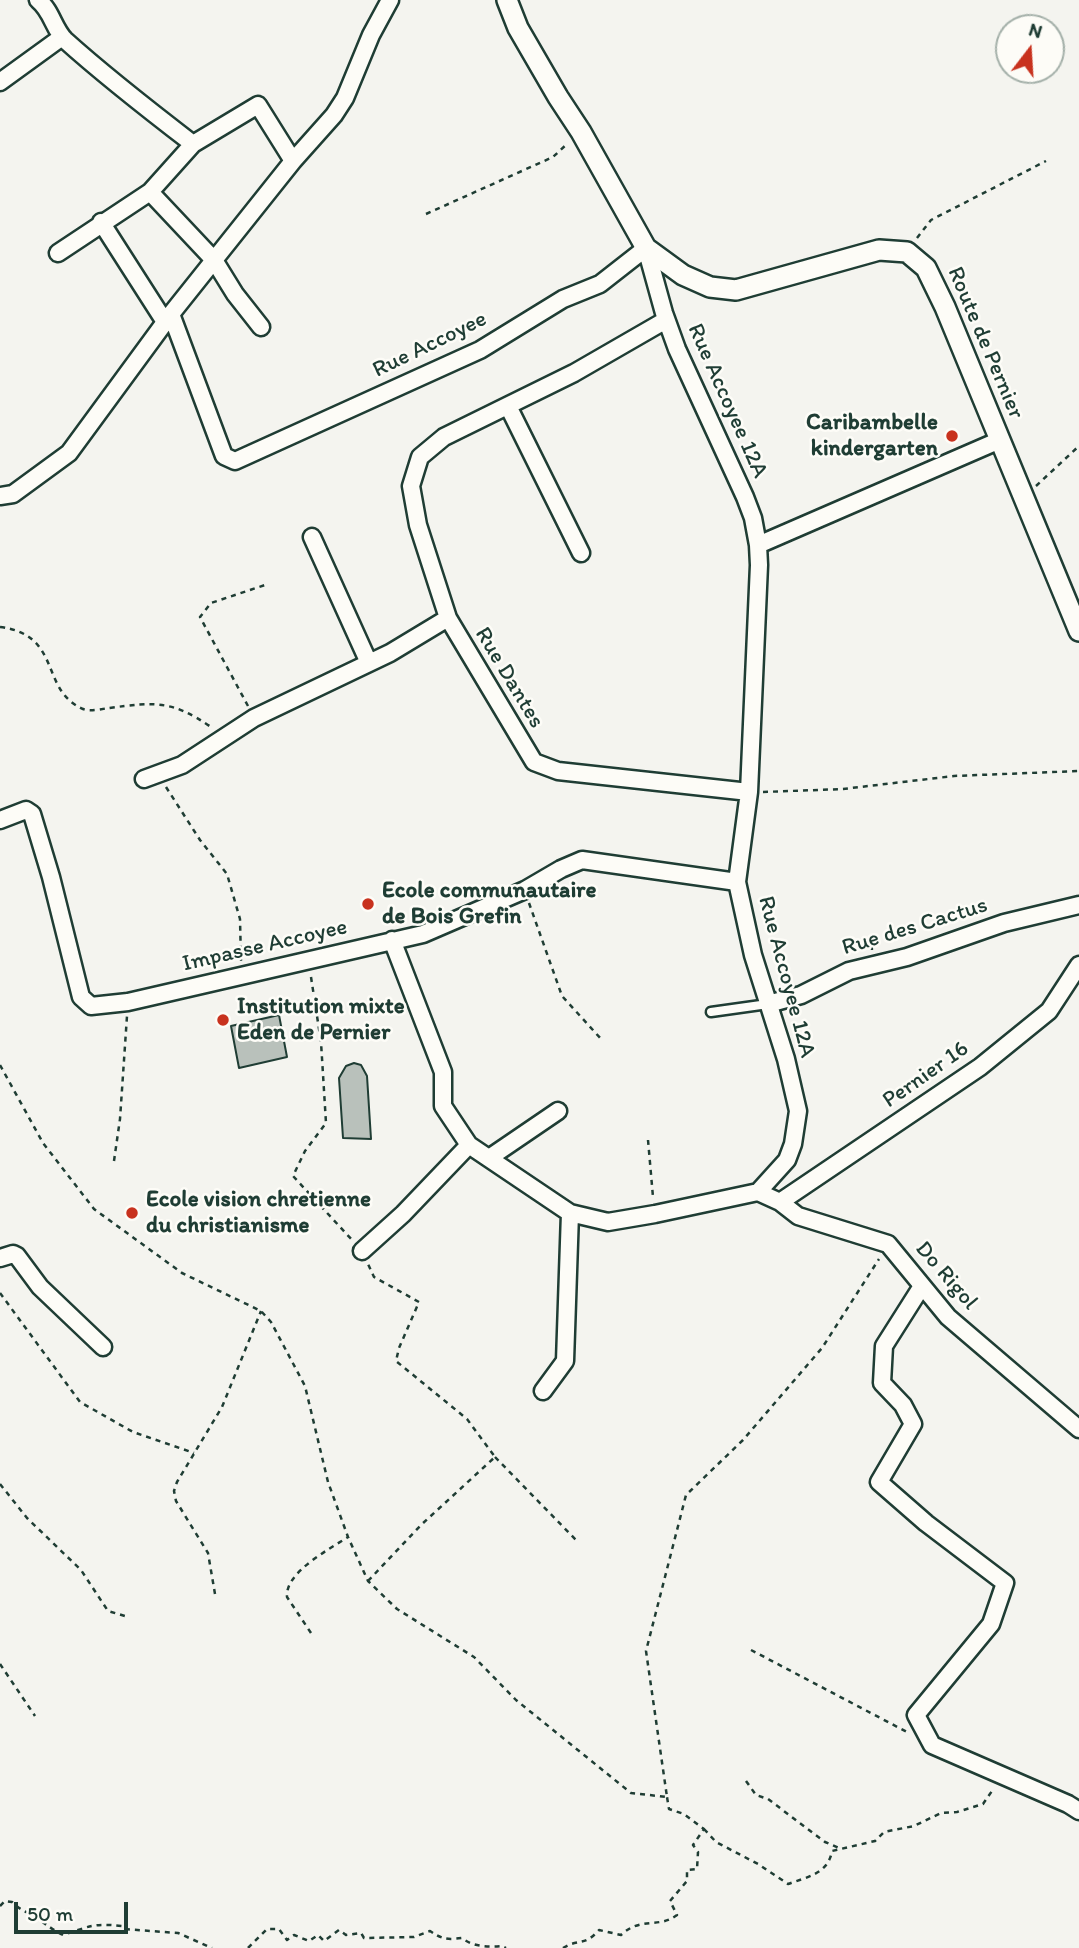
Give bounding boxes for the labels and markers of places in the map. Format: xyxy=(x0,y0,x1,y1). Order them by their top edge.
place label: Caribambelle kindergarten xyxy=(806,409,938,463)
marker: Caribambelle kindergarten xyxy=(944,428,960,444)
place label: Ecole communautaire de Bois Grefin xyxy=(382,877,596,931)
marker: Ecole communautaire de Bois Grefin xyxy=(360,896,376,912)
place label: Institution mixte Eden de Pernier xyxy=(237,993,405,1047)
marker: Institution mixte Eden de Pernier xyxy=(215,1012,231,1028)
place label: Ecole vision chretienne du christianisme xyxy=(146,1186,371,1240)
marker: Ecole vision chretienne du christianisme xyxy=(124,1205,140,1221)

